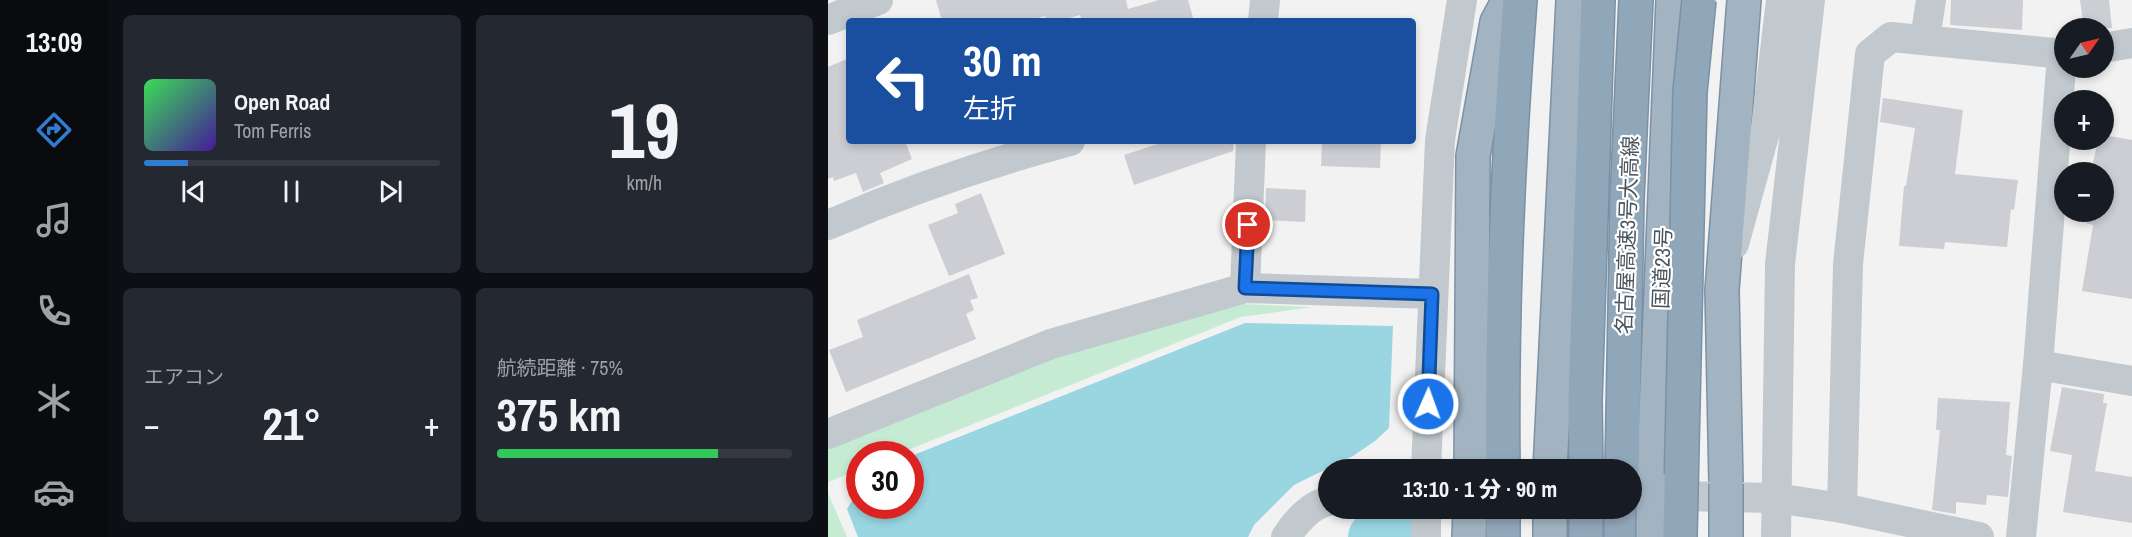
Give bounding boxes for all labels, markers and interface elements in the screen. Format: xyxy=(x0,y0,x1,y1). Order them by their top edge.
north arrow xyxy=(2054,18,2114,78)
map controls xyxy=(2054,18,2114,222)
text: 13:09 xyxy=(26,24,82,60)
text: 30 m xyxy=(963,33,1042,89)
icon: left xyxy=(864,42,942,120)
text: 19 xyxy=(609,77,680,182)
text: Open Road xyxy=(234,87,330,117)
text: 左折 xyxy=(963,90,1017,126)
button: + xyxy=(2054,90,2114,150)
icon: directions xyxy=(33,109,75,151)
text: Tom Ferris xyxy=(234,117,312,144)
street label: 名古屋高速3号大高線 xyxy=(1609,135,1645,335)
button: − xyxy=(2054,162,2114,222)
text: km/h xyxy=(626,169,662,196)
icon: previous xyxy=(177,175,210,208)
icon: pause xyxy=(275,175,308,208)
icon: next xyxy=(374,175,407,208)
icon: music xyxy=(33,199,75,241)
pin xyxy=(1222,199,1273,250)
icon: arrive xyxy=(1231,208,1264,241)
street label: 国道23号 xyxy=(1646,226,1678,310)
icon: phone xyxy=(33,290,75,332)
text: 航続距離 · 75% xyxy=(497,354,623,381)
text: エアコン xyxy=(144,363,224,390)
position arrow xyxy=(1396,372,1460,436)
icon: climate xyxy=(33,380,75,422)
text: 375 km xyxy=(497,384,622,445)
text: 21° xyxy=(262,393,321,454)
text: − xyxy=(144,402,160,446)
text: + xyxy=(424,402,439,446)
speed limit sign: 30 xyxy=(846,441,924,519)
icon: car xyxy=(33,471,75,513)
text: 13:10 · 1 分 · 90 m xyxy=(1403,474,1557,504)

